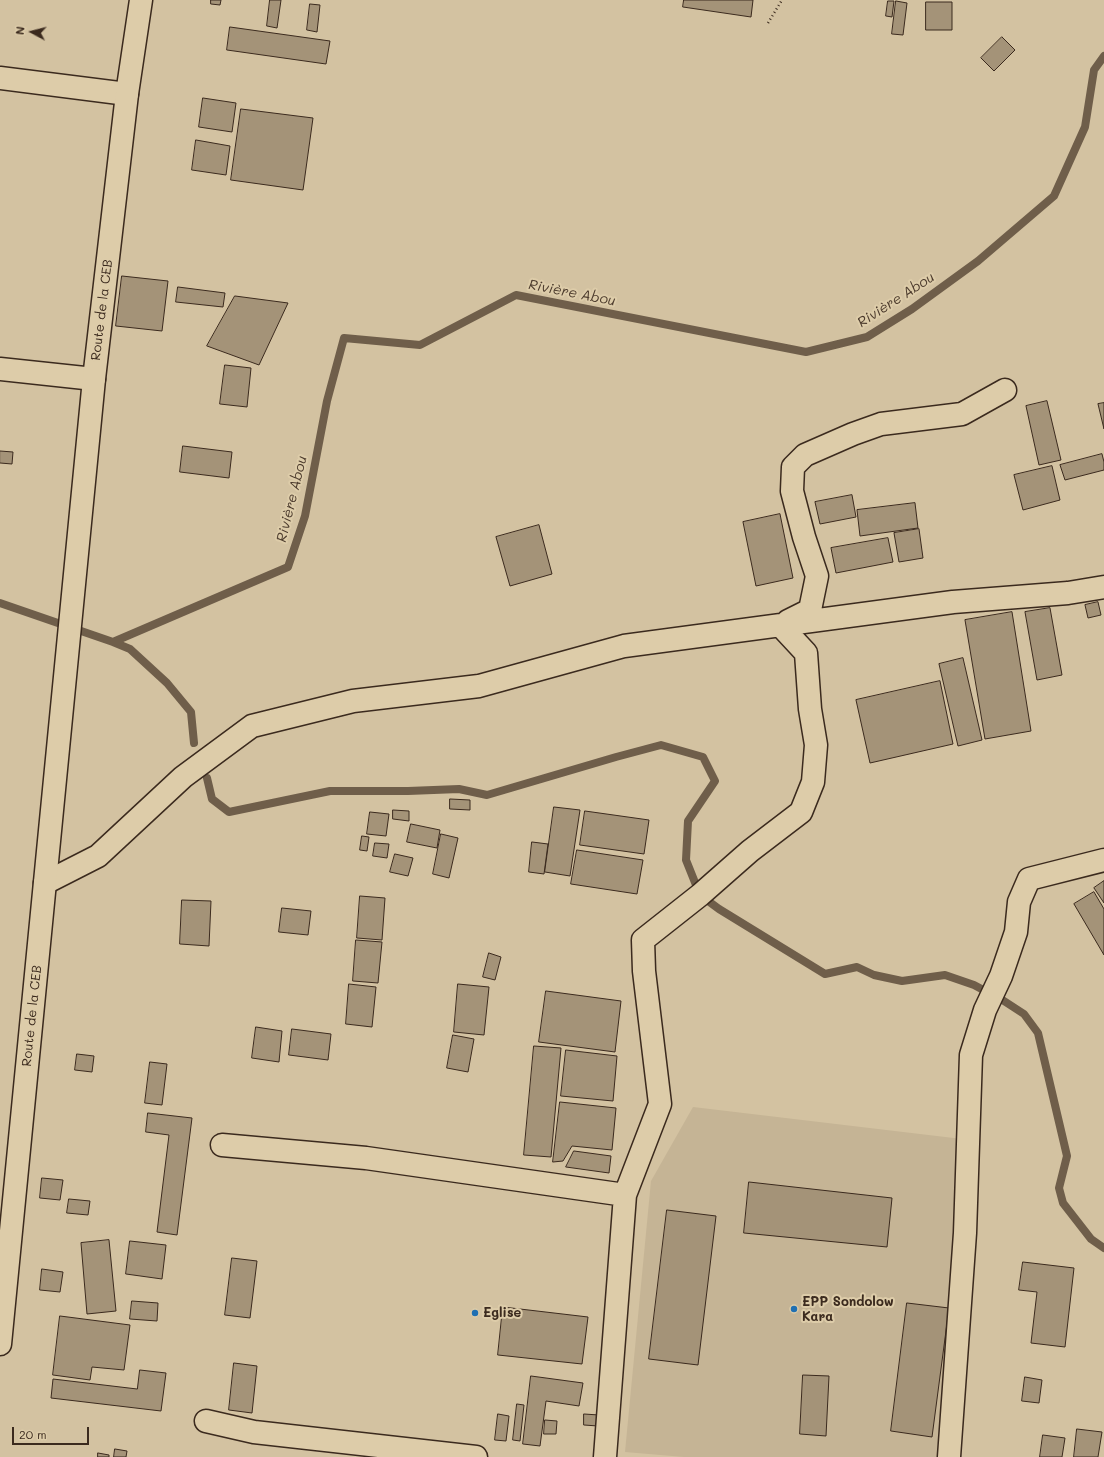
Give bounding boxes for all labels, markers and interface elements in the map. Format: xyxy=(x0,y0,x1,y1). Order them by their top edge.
north arrow xyxy=(12,12,52,52)
text: N xyxy=(12,25,28,36)
street label: Route de la CEB xyxy=(88,259,116,361)
water label: Rivière Abou xyxy=(854,269,938,331)
water label: Rivière Abou xyxy=(527,276,617,310)
water label: Rivière Abou xyxy=(273,454,311,544)
street label: Route de la CEB xyxy=(19,965,45,1067)
place label: EPP Sondolow Kara xyxy=(802,1294,894,1325)
marker: EPP Sondolow Kara xyxy=(789,1304,799,1314)
place label: Eglise xyxy=(483,1305,521,1321)
marker: Eglise xyxy=(470,1308,480,1318)
scale bar xyxy=(14,1419,91,1445)
text: 20 m xyxy=(19,1426,47,1442)

